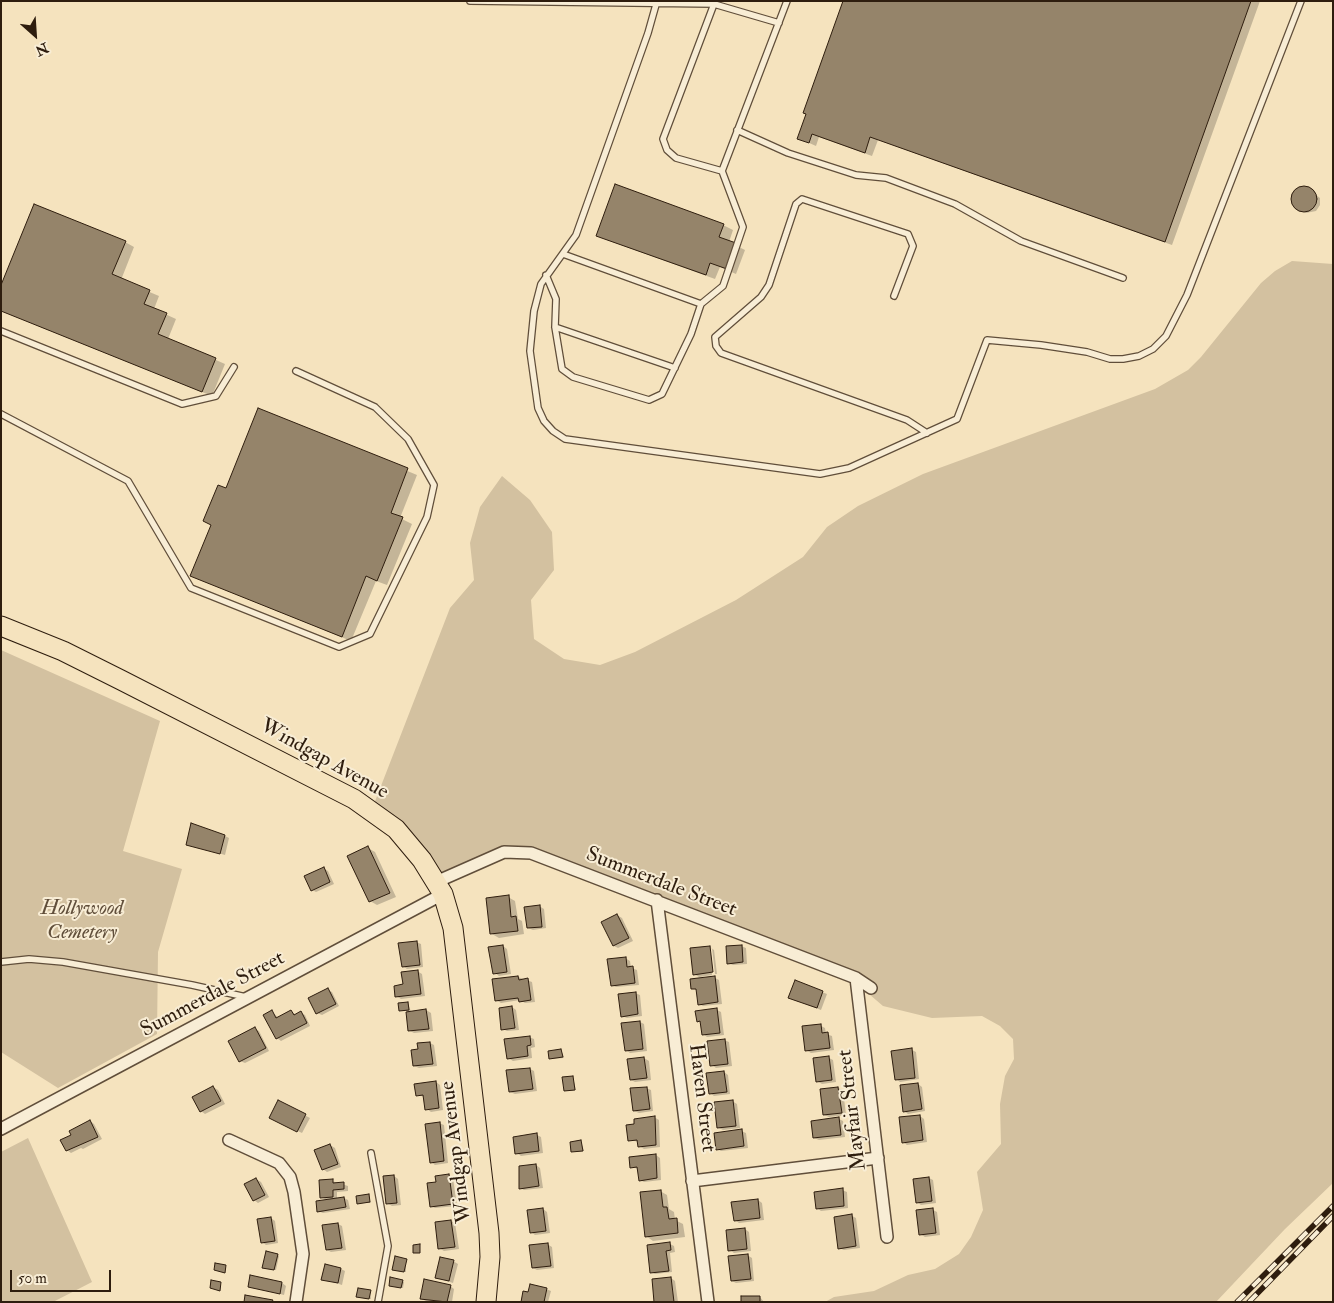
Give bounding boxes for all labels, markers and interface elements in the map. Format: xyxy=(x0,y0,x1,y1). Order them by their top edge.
north arrow xyxy=(10,10,60,60)
text: N xyxy=(32,39,51,59)
street label: Windgap Avenue xyxy=(255,714,393,806)
street label: Summerdale Street xyxy=(582,843,740,923)
park label: Hollywood Cemetery xyxy=(41,896,123,946)
street label: Summerdale Street xyxy=(137,946,289,1044)
street label: Haven Street xyxy=(682,1042,720,1154)
street label: Mayfair Street xyxy=(833,1048,873,1172)
street label: Windgap Avenue xyxy=(436,1080,478,1224)
scale bar xyxy=(12,1260,114,1292)
text: 50 m xyxy=(18,1269,47,1288)

